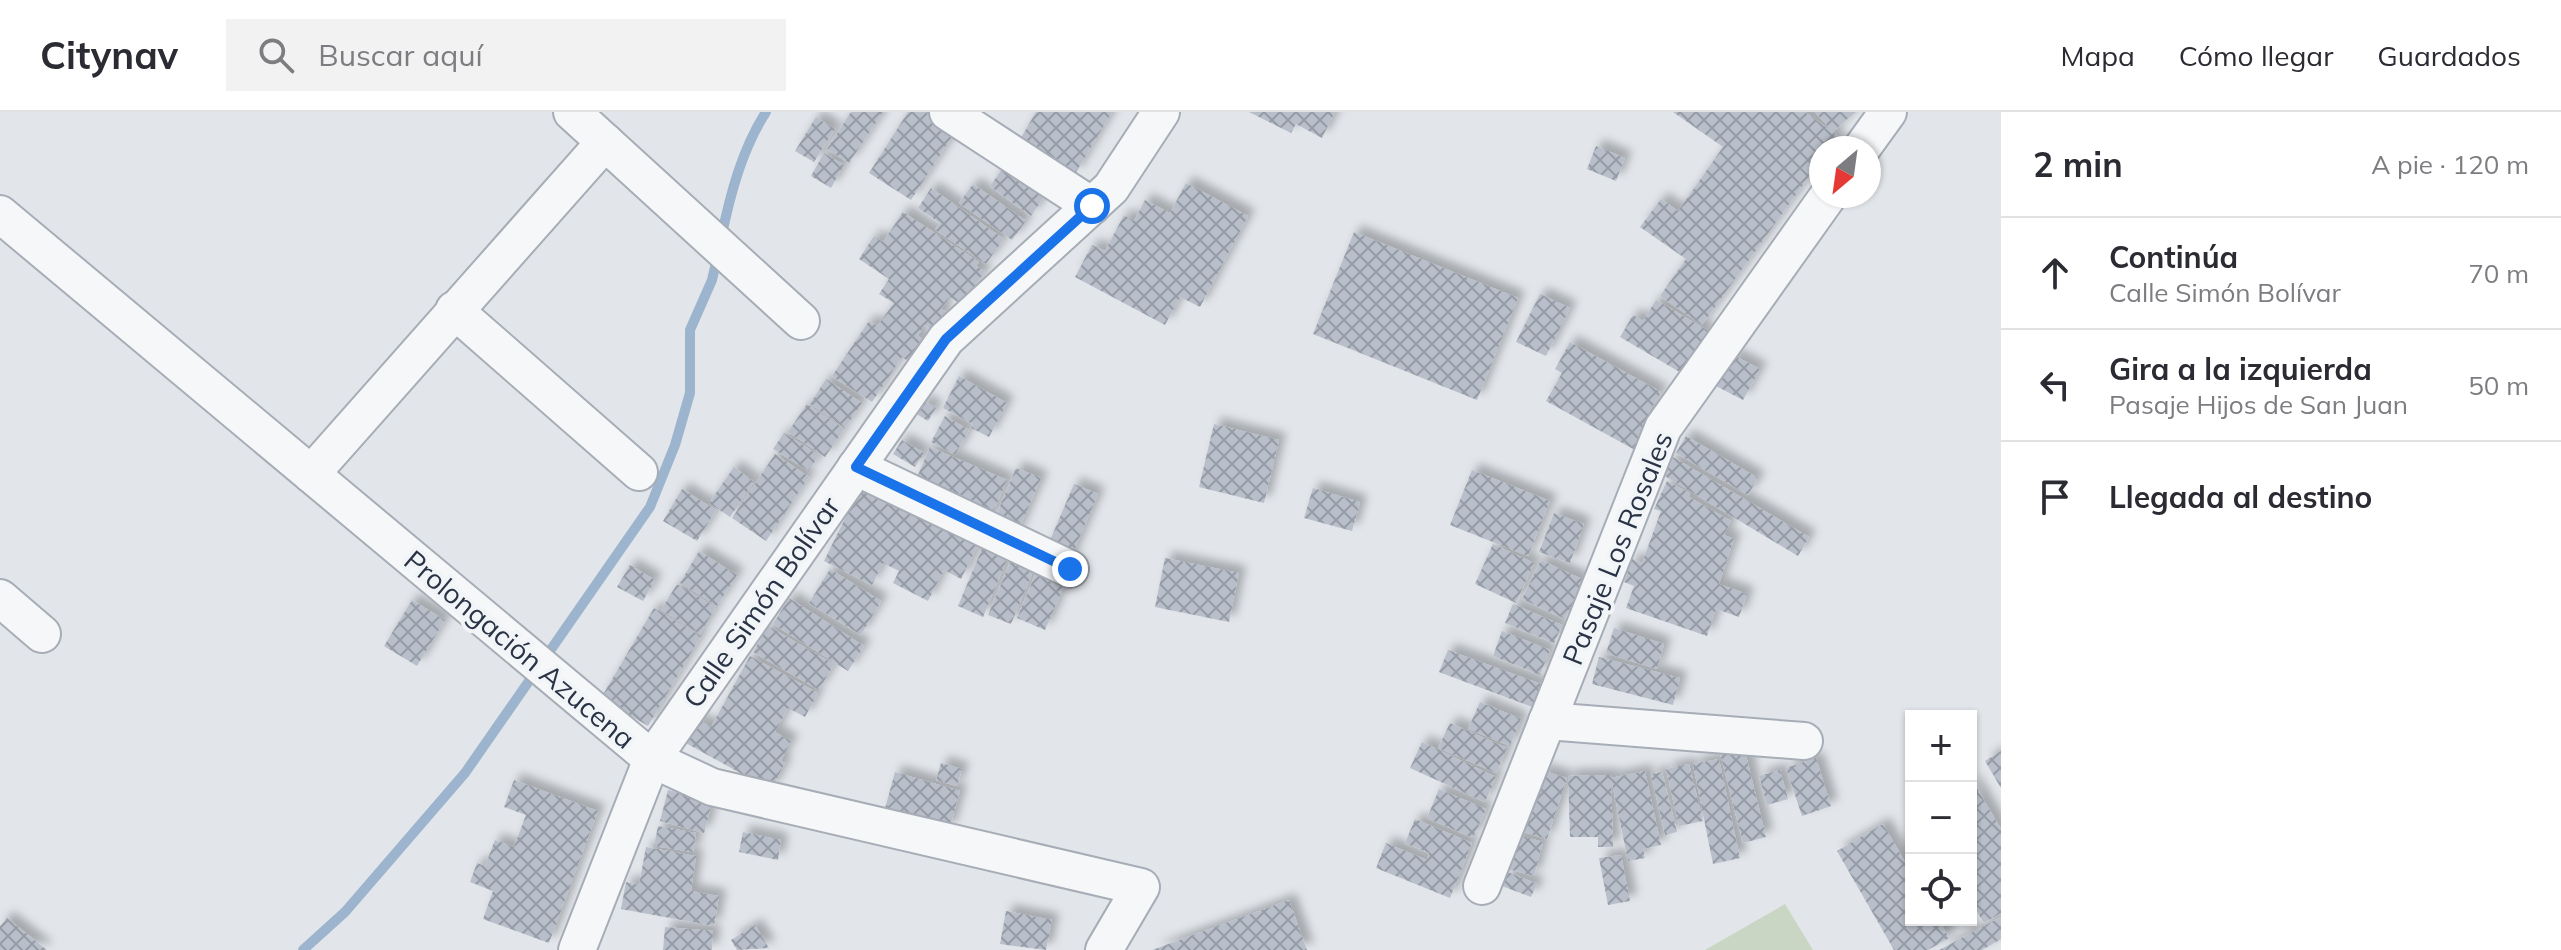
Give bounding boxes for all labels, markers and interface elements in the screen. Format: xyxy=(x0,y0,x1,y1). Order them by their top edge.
search box xyxy=(226,19,786,91)
text: Citynav xyxy=(40,31,178,79)
icon: search xyxy=(254,33,298,77)
text: Buscar aquí xyxy=(318,36,483,74)
text: Mapa xyxy=(2060,38,2135,73)
text: Cómo llegar xyxy=(2179,38,2333,73)
text: Guardados xyxy=(2377,38,2521,73)
north arrow xyxy=(1809,136,1881,208)
text: 2 min xyxy=(2033,143,2123,186)
text: A pie · 120 m xyxy=(2371,148,2529,181)
route start xyxy=(1074,188,1110,224)
text: Continúa xyxy=(2109,238,2238,276)
icon: ahead xyxy=(2033,251,2077,295)
text: 70 m xyxy=(2468,257,2529,290)
text: Calle Simón Bolívar xyxy=(2109,276,2341,309)
text: Gira a la izquierda xyxy=(2109,350,2372,388)
icon: left xyxy=(2033,363,2077,407)
text: 50 m xyxy=(2468,369,2529,402)
text: Pasaje Hijos de San Juan xyxy=(2109,388,2408,421)
street label: Pasaje Los Rosales xyxy=(1554,426,1680,670)
icon: arrive xyxy=(2033,475,2077,519)
text: Llegada al destino xyxy=(2109,478,2372,516)
street label: Calle Simón Bolívar xyxy=(675,489,847,714)
street label: Prolongación Azucena xyxy=(398,542,642,756)
route end xyxy=(1052,551,1088,587)
map controls xyxy=(1905,710,1977,926)
button: + xyxy=(1905,710,1977,782)
button: − xyxy=(1905,782,1977,854)
button: locate xyxy=(1905,854,1977,926)

